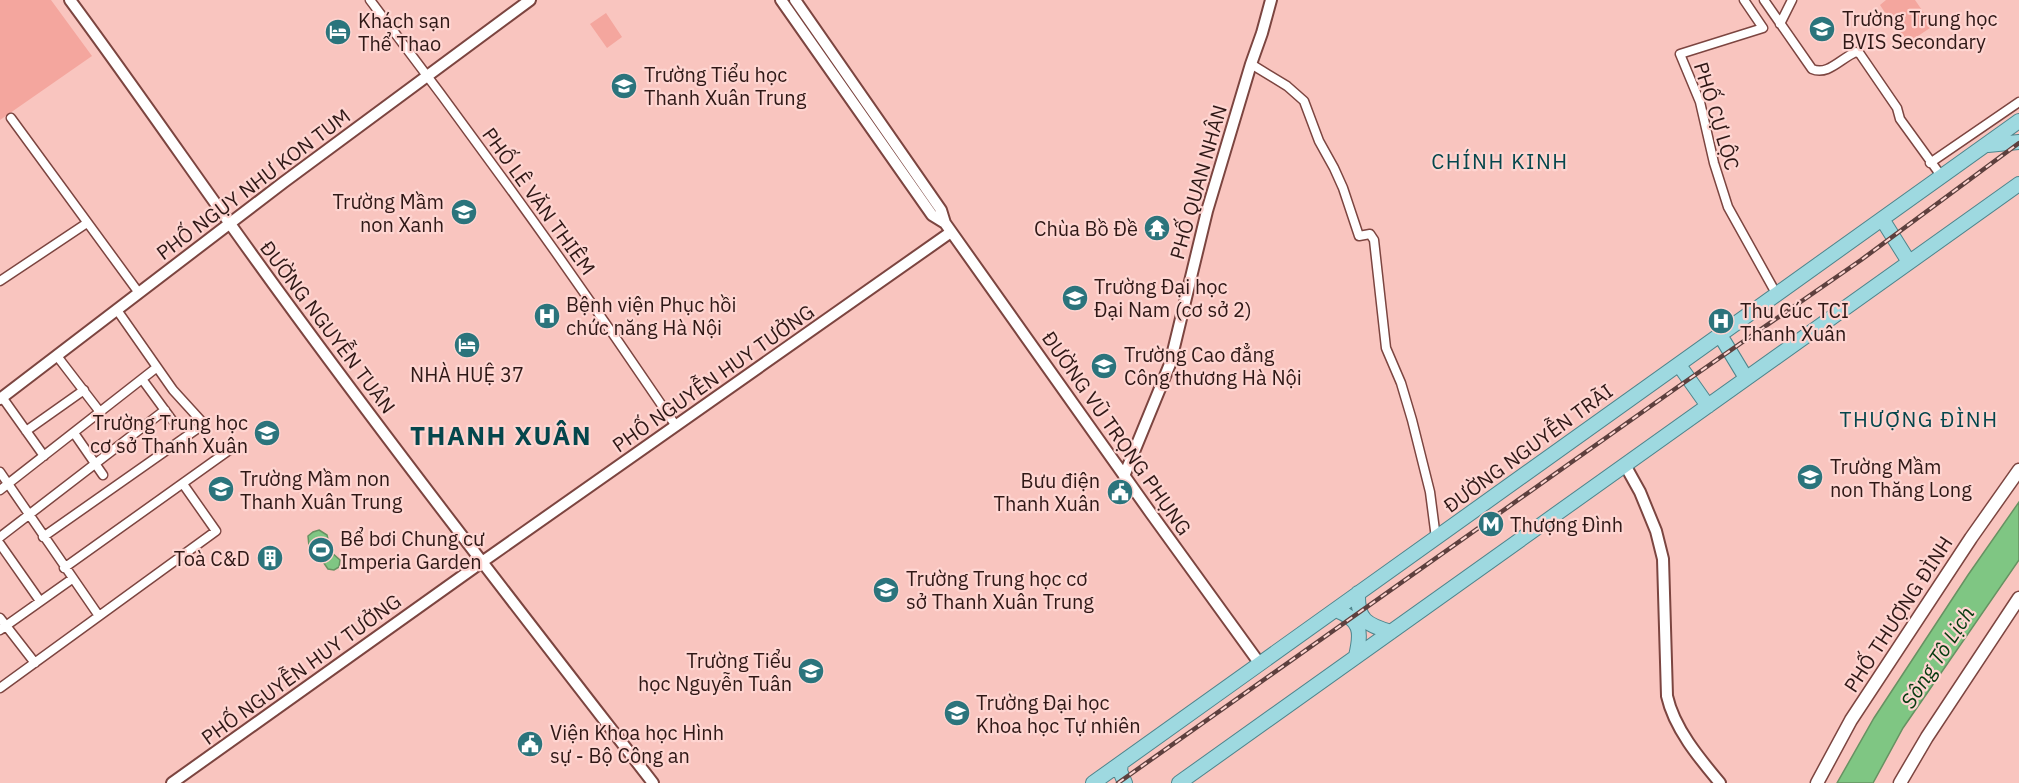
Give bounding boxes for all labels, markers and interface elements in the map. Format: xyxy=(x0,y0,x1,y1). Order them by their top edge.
place label: Trường Trung học BVIS Secondary xyxy=(1842,5,1998,55)
place label: Khách sạn Thể Thao xyxy=(358,7,451,57)
school or university icon: Trường Trung học BVIS Secondary xyxy=(1807,14,1837,44)
hotel icon: Khách sạn Thể Thao xyxy=(323,17,353,47)
street label: PHỐ CỰ LỘC xyxy=(1688,58,1748,173)
place label: Trường Tiểu học Thanh Xuân Trung xyxy=(644,61,807,111)
school or university icon: Trường Tiểu học Thanh Xuân Trung xyxy=(609,71,639,101)
street label: PHỐ NGỤY NHƯ KON TUM xyxy=(149,101,355,266)
street label: PHỐ QUAN NHÂN xyxy=(1161,101,1233,262)
street label: PHỐ LÊ VĂN THIÊM xyxy=(476,121,603,280)
district label: CHÍNH KINH xyxy=(1431,147,1569,175)
place label: Trường Mầm non Xanh xyxy=(333,188,444,238)
school or university icon: Trường Mầm non Xanh xyxy=(449,197,479,227)
temple icon: Chùa Bồ Đề xyxy=(1142,213,1172,243)
place label: Chùa Bồ Đề xyxy=(1034,215,1138,242)
street label: ĐƯỜNG NGUYỄN TUÂN xyxy=(254,234,403,419)
place label: Trường Đại học Đại Nam (cơ sở 2) xyxy=(1094,273,1252,323)
school or university icon: Trường Đại học Đại Nam (cơ sở 2) xyxy=(1060,283,1090,313)
place label: Bệnh viện Phục hồi chức năng Hà Nội xyxy=(566,291,737,341)
street label: PHỐ NGUYỄN HUY TƯỞNG xyxy=(606,296,819,458)
place label: Thu Cúc TCI Thanh Xuân xyxy=(1740,297,1849,347)
hospital icon: Bệnh viện Phục hồi chức năng Hà Nội xyxy=(532,301,562,331)
hospital icon: Thu Cúc TCI Thanh Xuân xyxy=(1706,306,1736,336)
street label: ĐƯỜNG VŨ TRỌNG PHỤNG xyxy=(1036,326,1198,540)
hotel icon: NHÀ HUỆ 37 xyxy=(452,330,482,360)
place label: Trường Cao đẳng Công thương Hà Nội xyxy=(1124,341,1302,391)
school or university icon: Trường Cao đẳng Công thương Hà Nội xyxy=(1089,351,1119,381)
place label: NHÀ HUỆ 37 xyxy=(410,361,524,388)
street label: ĐƯỜNG NGUYỄN TRÃI xyxy=(1437,376,1618,519)
district label: THƯỢNG ĐÌNH xyxy=(1839,405,1999,433)
place label: Trường Trung học cơ sở Thanh Xuân xyxy=(90,409,248,459)
school or university icon: Trường Trung học cơ sở Thanh Xuân xyxy=(252,418,282,448)
district label: THANH XUÂN xyxy=(410,418,592,452)
place label: Trường Mầm non Thăng Long xyxy=(1830,453,1972,503)
school or university icon: Trường Mầm non Thăng Long xyxy=(1795,462,1825,492)
place label: Trường Mầm non Thanh Xuân Trung xyxy=(240,465,403,515)
place label: Bưu điện Thanh Xuân xyxy=(994,467,1100,517)
school or university icon: Trường Mầm non Thanh Xuân Trung xyxy=(206,474,236,504)
public building icon: Bưu điện Thanh Xuân xyxy=(1105,477,1135,507)
metro station icon: Thượng Đình xyxy=(1476,509,1506,539)
place label: Thượng Đình xyxy=(1510,511,1623,538)
place label: Bể bơi Chung cư Imperia Garden xyxy=(340,525,485,575)
street label: PHỐ THƯỢNG ĐÌNH xyxy=(1836,530,1959,697)
sports icon: Bể bơi Chung cư Imperia Garden xyxy=(306,535,336,565)
building icon: Toà C&D xyxy=(255,543,285,573)
place label: Toà C&D xyxy=(174,545,250,572)
place label: Trường Trung học cơ sở Thanh Xuân Trung xyxy=(906,565,1094,615)
school or university icon: Trường Trung học cơ sở Thanh Xuân Trung xyxy=(871,575,901,605)
street label: PHỐ NGUYỄN HUY TƯỞNG xyxy=(195,586,406,751)
water label: Sông Tô Lịch xyxy=(1894,601,1980,713)
place label: Trường Tiểu học Nguyễn Tuân xyxy=(638,647,792,697)
school or university icon: Trường Tiểu học Nguyễn Tuân xyxy=(796,656,826,686)
place label: Trường Đại học Khoa học Tự nhiên xyxy=(976,689,1141,739)
school or university icon: Trường Đại học Khoa học Tự nhiên xyxy=(942,698,972,728)
place label: Viện Khoa học Hình sự - Bộ Công an xyxy=(550,719,724,769)
public building icon: Viện Khoa học Hình sự - Bộ Công an xyxy=(515,729,545,759)

